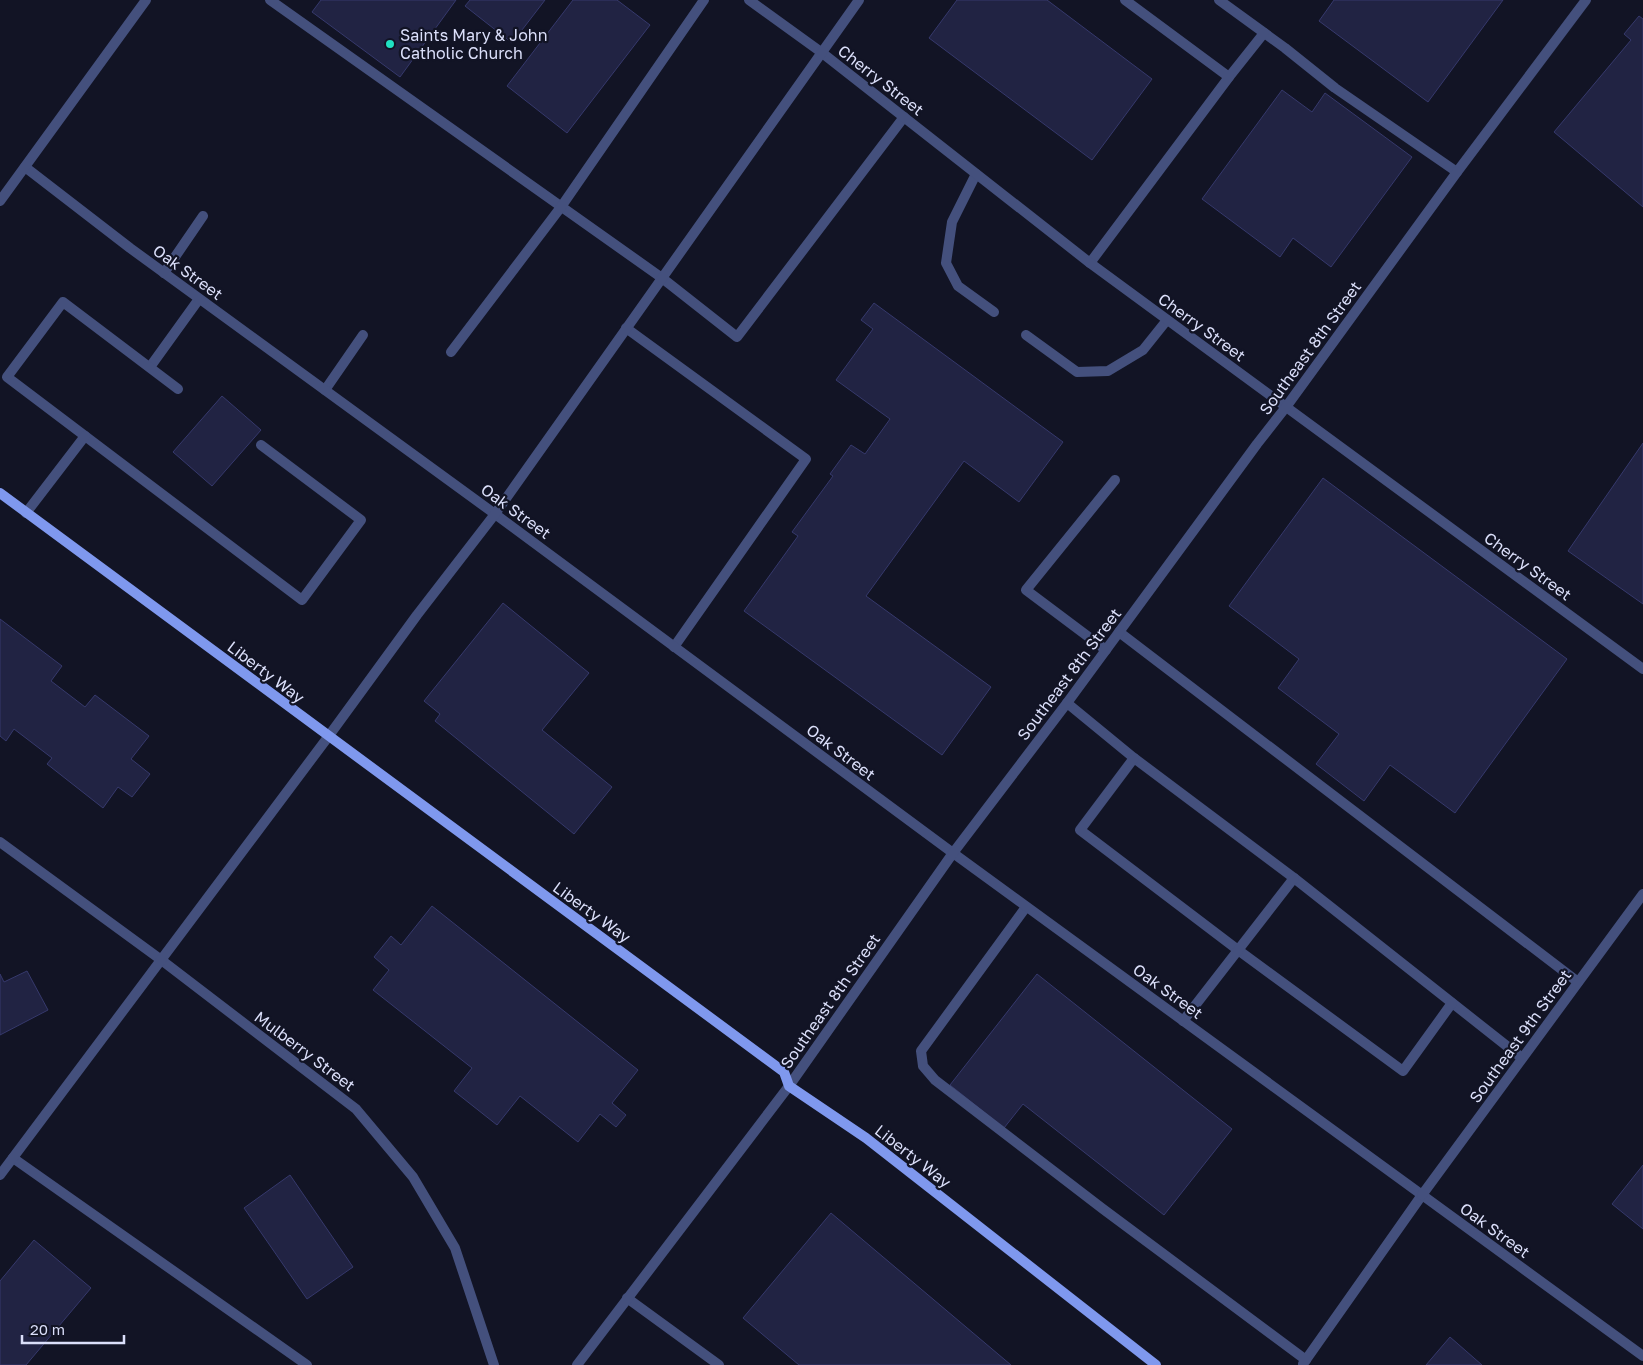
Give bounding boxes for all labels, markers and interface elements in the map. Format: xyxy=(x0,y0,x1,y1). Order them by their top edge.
place label: Saints Mary & John Catholic Church xyxy=(400,25,548,63)
marker: Saints Mary & John Catholic Church xyxy=(384,38,396,50)
street label: Cherry Street xyxy=(834,40,928,120)
street label: Oak Street xyxy=(149,240,227,304)
street label: Southeast 8th Street xyxy=(1255,277,1365,419)
street label: Cherry Street xyxy=(1154,289,1250,365)
street label: Oak Street xyxy=(477,479,555,543)
street label: Cherry Street xyxy=(1480,528,1576,604)
street label: Southeast 8th Street xyxy=(1013,604,1125,744)
street label: Liberty Way xyxy=(224,637,308,707)
street label: Oak Street xyxy=(803,720,879,784)
street label: Liberty Way xyxy=(549,877,635,947)
street label: Southeast 8th Street xyxy=(776,930,884,1072)
street label: Oak Street xyxy=(1129,959,1207,1023)
street label: Southeast 9th Street xyxy=(1465,965,1575,1107)
street label: Mulberry Street xyxy=(251,1007,359,1095)
street label: Liberty Way xyxy=(871,1120,955,1192)
street label: Oak Street xyxy=(1456,1198,1534,1262)
scale bar xyxy=(22,1312,125,1344)
text: 20 m xyxy=(30,1320,65,1338)

